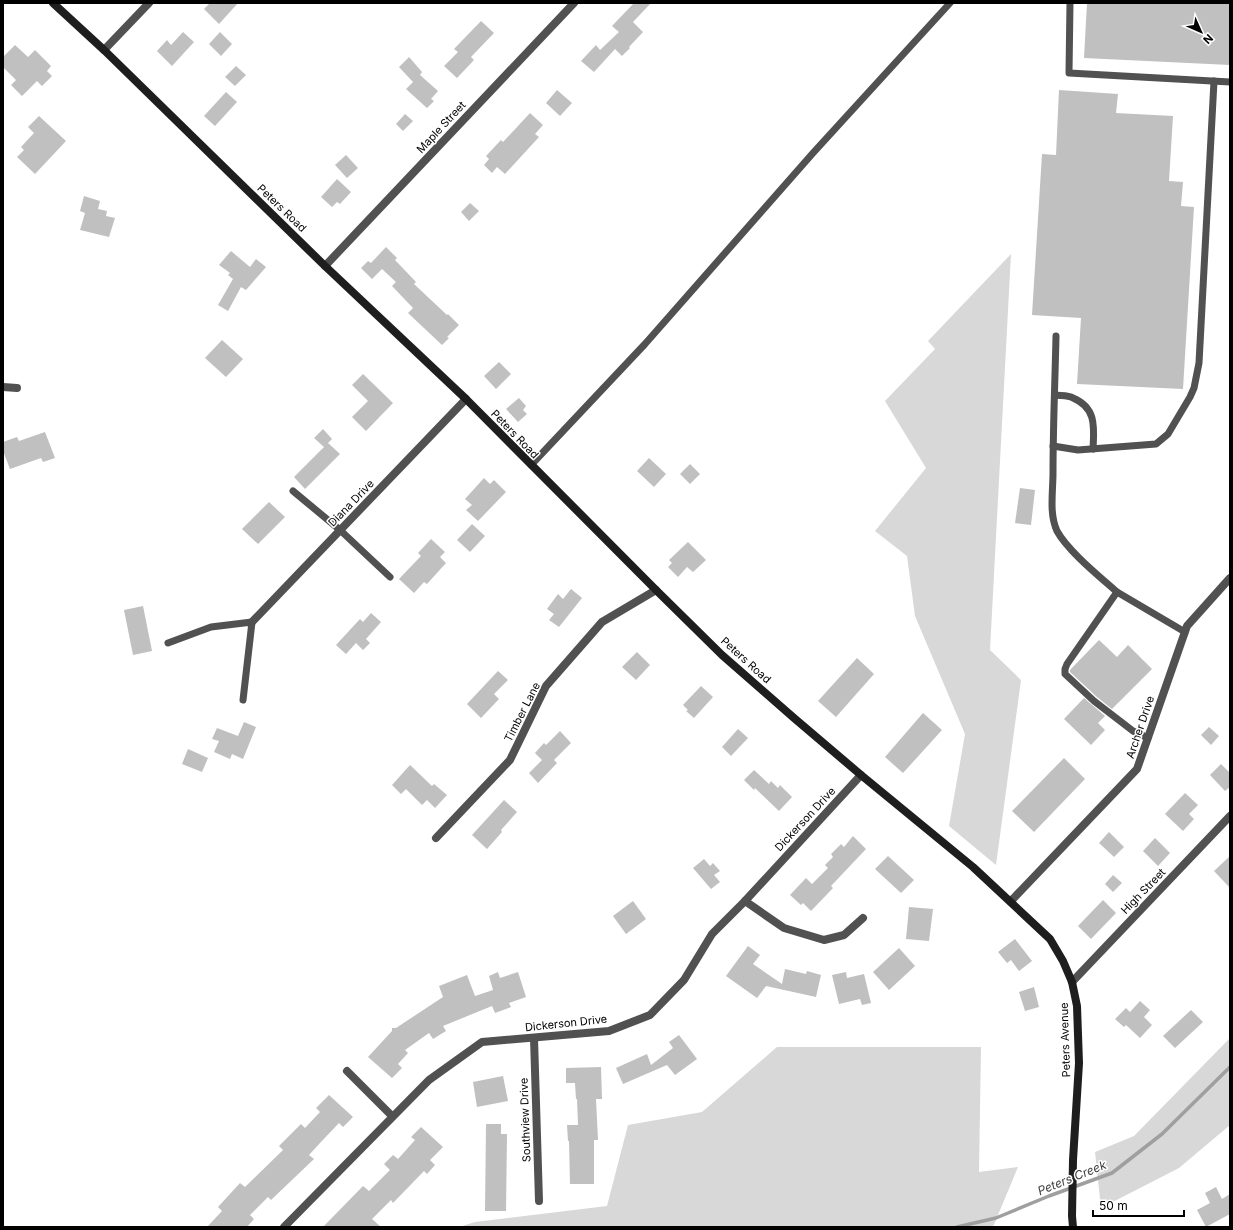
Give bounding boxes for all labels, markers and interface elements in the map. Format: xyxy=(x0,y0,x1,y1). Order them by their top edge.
north arrow xyxy=(1181,12,1221,52)
text: N xyxy=(1200,31,1216,47)
street label: Maple Street xyxy=(413,98,469,156)
street label: Peters Road xyxy=(255,181,309,235)
street label: Peters Road xyxy=(488,407,542,461)
street label: Diana Drive xyxy=(325,477,377,529)
street label: Peters Road xyxy=(718,634,774,686)
street label: Timber Lane xyxy=(501,680,543,744)
street label: Archer Drive xyxy=(1123,694,1157,760)
street label: Dickerson Drive xyxy=(772,784,838,854)
street label: High Street xyxy=(1118,865,1169,917)
street label: Peters Avenue xyxy=(1057,1002,1073,1078)
street label: Dickerson Drive xyxy=(524,1012,608,1034)
street label: Southview Drive xyxy=(517,1078,533,1162)
water label: Peters Creek xyxy=(1035,1157,1109,1198)
scale bar xyxy=(1093,1192,1184,1218)
text: 50 m xyxy=(1099,1198,1128,1213)

